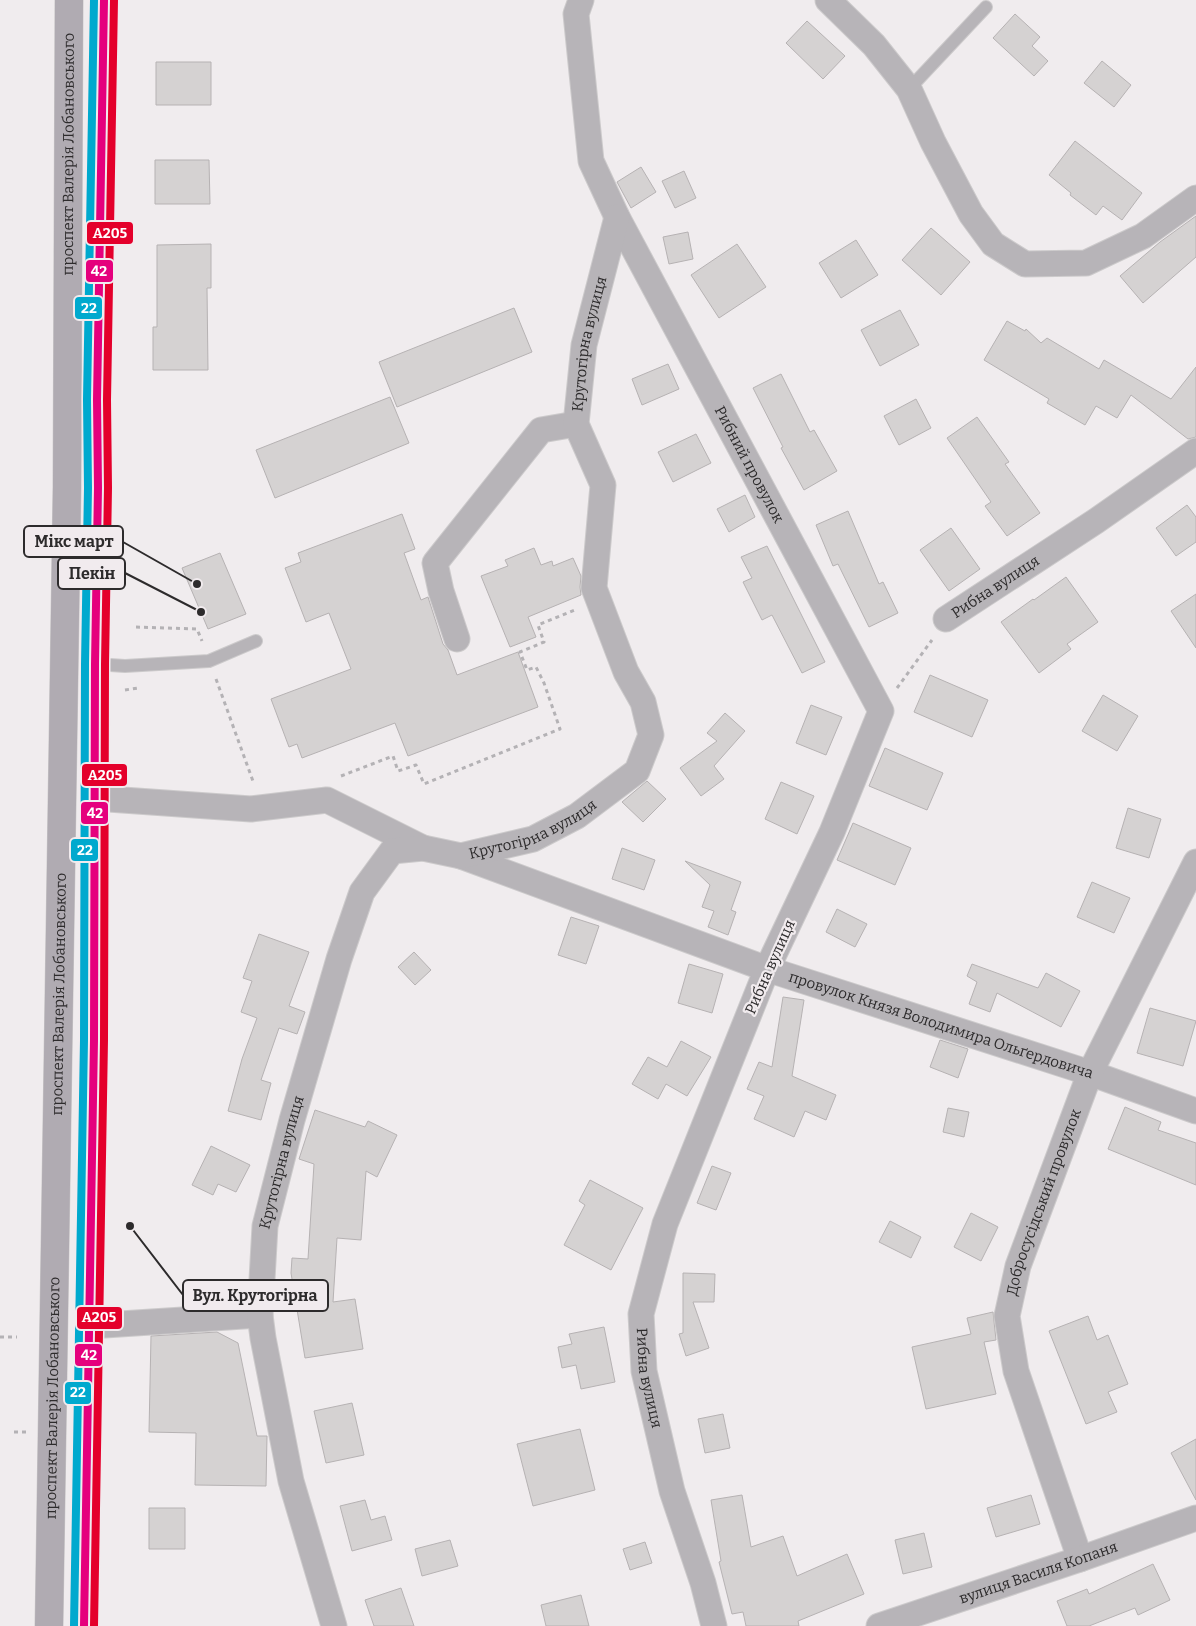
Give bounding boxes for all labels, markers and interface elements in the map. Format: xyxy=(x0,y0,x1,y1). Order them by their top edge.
street label: проспект Валерія Лобановського xyxy=(59,33,78,275)
line badge: А205 xyxy=(86,221,134,245)
text: А205 xyxy=(93,225,128,242)
line badge: 42 xyxy=(85,259,114,283)
text: 42 xyxy=(91,263,107,280)
street label: Крутогірна вулиця xyxy=(568,274,610,412)
line badge: 22 xyxy=(74,296,103,320)
text: 22 xyxy=(81,300,97,317)
street label: Рибний провулок xyxy=(711,403,788,526)
callout: Мікс март xyxy=(24,526,123,557)
text: Мікс март xyxy=(35,532,114,551)
street label: Рибна вулиця xyxy=(948,551,1043,622)
callout: Пекін xyxy=(58,558,125,589)
text: Пекін xyxy=(69,564,115,583)
line badge: А205 xyxy=(81,763,128,787)
text: А205 xyxy=(88,767,123,784)
street label: Крутогірна вулиця xyxy=(467,796,600,863)
line badge: 42 xyxy=(80,801,109,825)
text: 42 xyxy=(87,805,103,822)
line badge: 22 xyxy=(70,838,99,862)
text: 22 xyxy=(77,842,93,859)
street label: проспект Валерія Лобановського xyxy=(48,873,70,1115)
street label: Рибна вулиця xyxy=(741,917,799,1017)
street label: провулок Князя Володимира Ольґердовича xyxy=(786,968,1096,1082)
street label: Крутогірна вулиця xyxy=(256,1093,308,1231)
street label: Добросусідський провулок xyxy=(1003,1106,1085,1297)
street label: проспект Валерія Лобановського xyxy=(42,1277,64,1519)
callout: Вул. Крутогірна xyxy=(183,1280,328,1311)
text: Вул. Крутогірна xyxy=(193,1286,317,1305)
line badge: А205 xyxy=(76,1306,123,1330)
text: А205 xyxy=(82,1309,117,1326)
street label: Рибна вулиця xyxy=(633,1327,666,1430)
line badge: 42 xyxy=(74,1343,103,1367)
text: 42 xyxy=(81,1347,97,1364)
line badge: 22 xyxy=(64,1381,92,1405)
text: 22 xyxy=(70,1384,86,1401)
street label: вулиця Василя Копаня xyxy=(957,1537,1120,1608)

